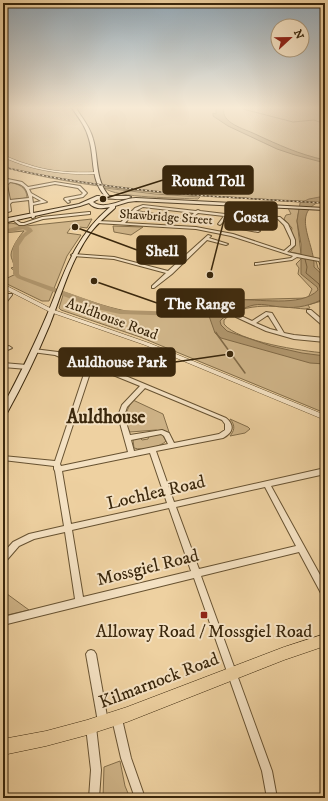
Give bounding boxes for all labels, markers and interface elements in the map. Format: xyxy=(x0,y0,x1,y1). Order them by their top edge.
north arrow xyxy=(270,18,310,58)
text: N xyxy=(290,28,307,41)
callout: Round Toll xyxy=(163,166,253,194)
text: Round Toll xyxy=(171,171,246,191)
callout: Costa xyxy=(225,202,277,230)
street label: Shawbridge Street xyxy=(119,206,213,228)
text: Costa xyxy=(233,207,270,227)
callout: Shell xyxy=(137,236,186,264)
text: Shell xyxy=(146,241,180,261)
callout: The Range xyxy=(157,289,244,317)
street label: Auldhouse Road xyxy=(63,294,161,345)
text: The Range xyxy=(164,294,236,314)
callout: Auldhouse Park xyxy=(59,348,175,376)
text: Auldhouse Park xyxy=(66,352,168,372)
district label: Auldhouse xyxy=(66,406,146,429)
street label: Lochlea Road xyxy=(105,471,207,515)
street label: Mossgiel Road xyxy=(95,545,201,591)
marker: Alloway Road / Mossgiel Road xyxy=(199,610,209,620)
place label: Alloway Road / Mossgiel Road xyxy=(96,621,312,643)
street label: Kilmarnock Road xyxy=(96,648,222,714)

